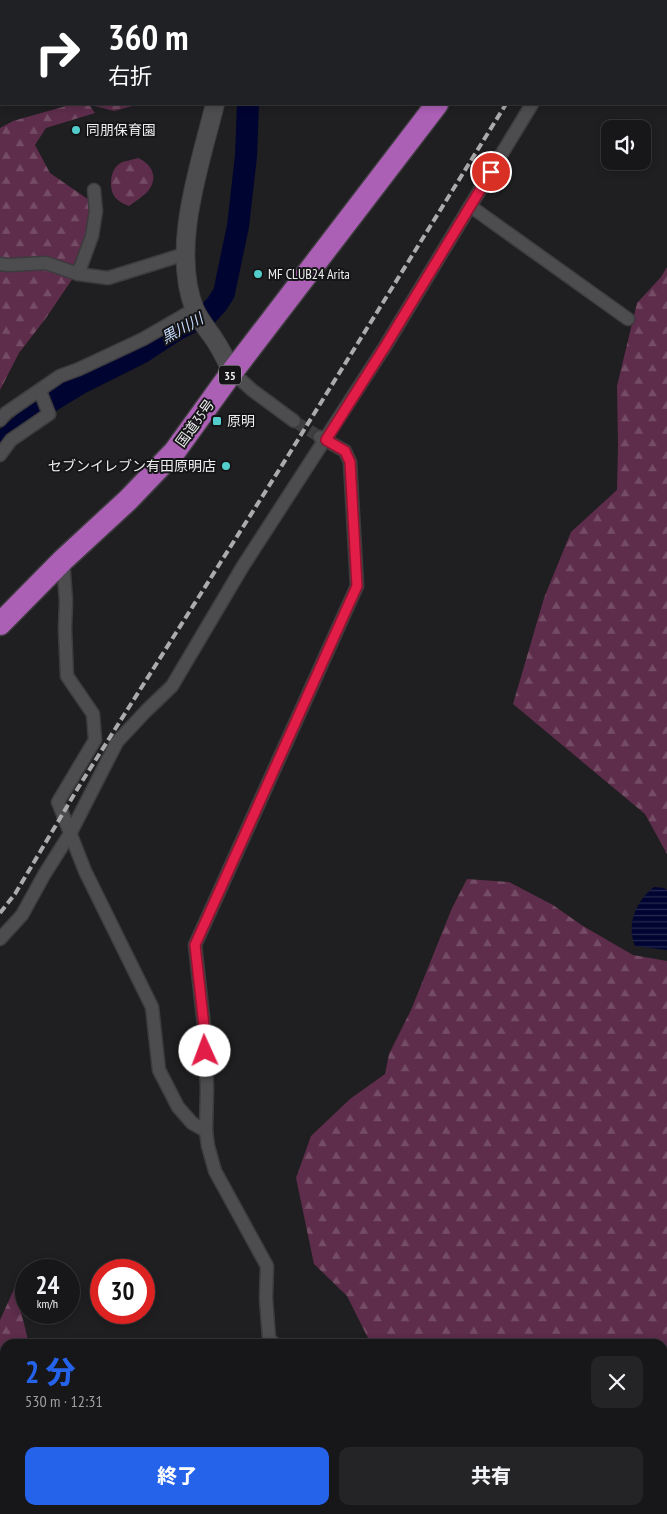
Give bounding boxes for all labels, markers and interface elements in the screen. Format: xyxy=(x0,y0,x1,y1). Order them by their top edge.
text: 360 m xyxy=(108,14,189,60)
icon: right xyxy=(25,20,90,85)
text: 右折 xyxy=(108,62,152,90)
map controls xyxy=(601,120,651,170)
button: sound xyxy=(601,120,651,170)
place label: 同朋保育園 xyxy=(86,121,156,139)
marker: 同朋保育園 xyxy=(70,124,82,136)
pin xyxy=(470,151,512,193)
icon: arrive xyxy=(477,158,505,186)
place label: MF CLUB24 Arita xyxy=(268,265,350,283)
marker: MF CLUB24 Arita xyxy=(252,268,264,280)
water label: 黒川川 xyxy=(158,308,208,347)
road number: 35 xyxy=(219,366,241,384)
street label: 国道35号 xyxy=(172,396,218,450)
place label: 原明 xyxy=(227,412,255,430)
marker: 原明 xyxy=(211,415,223,427)
place label: セブンイレブン有田原明店 xyxy=(48,457,216,475)
marker: セブンイレブン有田原明店 xyxy=(220,460,232,472)
position arrow xyxy=(178,1024,230,1076)
speed limit sign: 30 xyxy=(90,1259,155,1324)
text: 24 xyxy=(36,1269,59,1301)
text: km/h xyxy=(37,1296,58,1311)
text: 2 分 xyxy=(25,1352,76,1391)
button: close xyxy=(591,1356,643,1408)
text: 530 m · 12:31 xyxy=(25,1391,103,1411)
button: 終了 xyxy=(25,1447,329,1505)
button: 共有 xyxy=(339,1447,643,1505)

